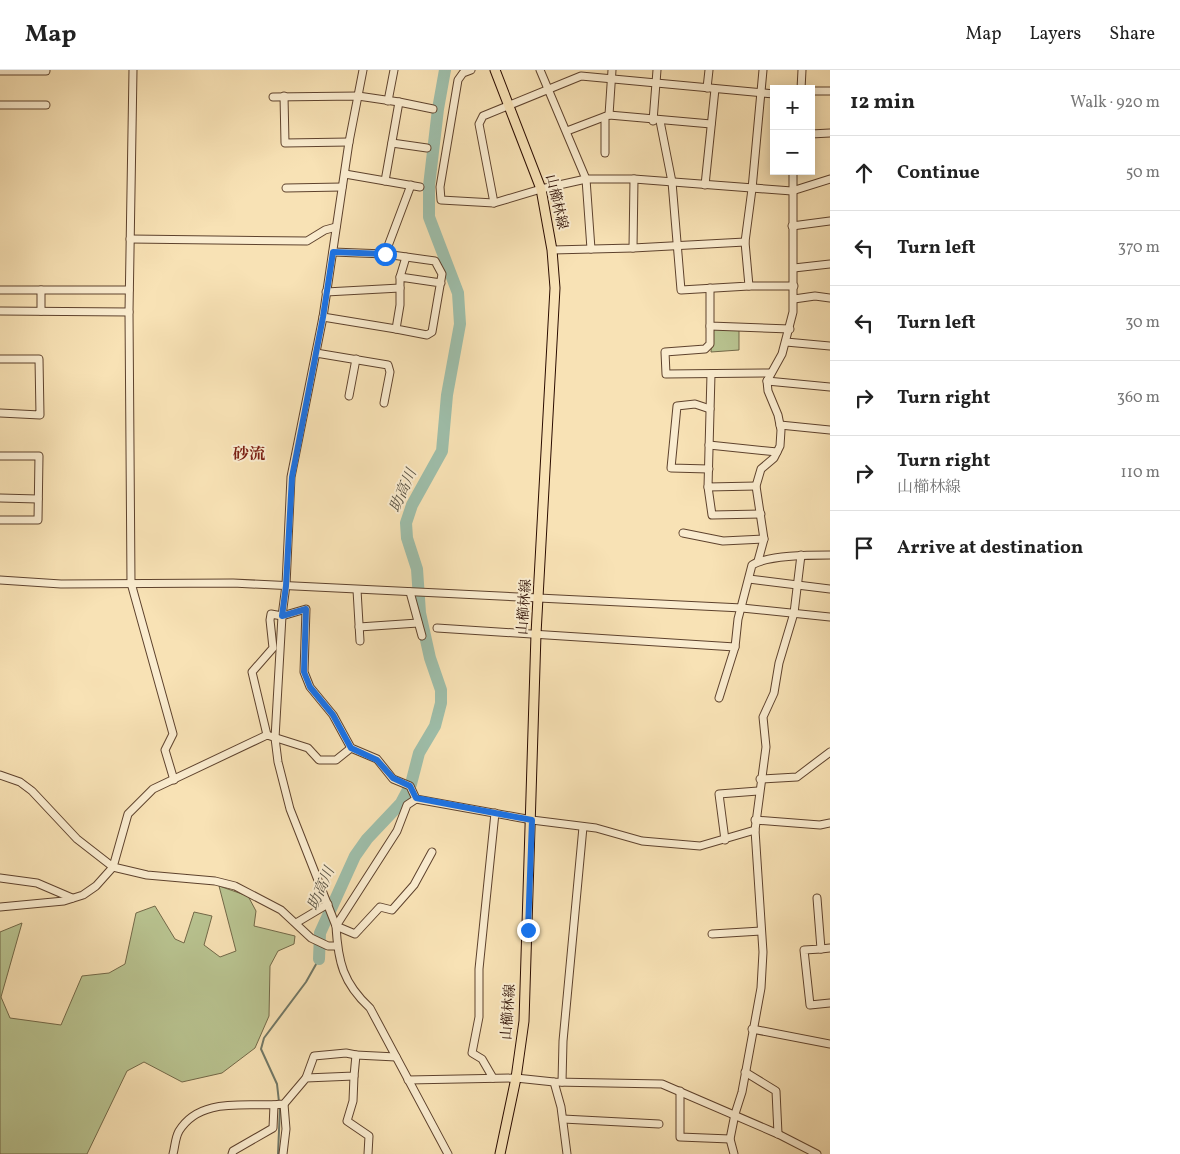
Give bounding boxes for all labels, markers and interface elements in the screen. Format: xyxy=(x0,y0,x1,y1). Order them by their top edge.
text: Map xyxy=(25,18,76,52)
text: Map xyxy=(965,22,1001,47)
text: Layers xyxy=(1029,22,1081,47)
text: Share xyxy=(1109,22,1155,47)
map controls xyxy=(770,85,815,175)
button: + xyxy=(770,85,815,130)
text: 12 min xyxy=(850,88,915,117)
text: Walk · 920 m xyxy=(1070,92,1160,114)
button: − xyxy=(770,130,815,175)
icon: ahead xyxy=(850,159,878,187)
text: Continue xyxy=(897,160,980,186)
text: 50 m xyxy=(1126,162,1160,184)
street label: 山櫛林線 xyxy=(540,173,572,231)
icon: left xyxy=(850,234,878,262)
text: Turn left xyxy=(897,235,976,261)
text: 370 m xyxy=(1118,237,1160,259)
route start xyxy=(374,243,397,266)
icon: left xyxy=(850,309,878,337)
text: Turn left xyxy=(897,310,976,336)
text: 30 m xyxy=(1125,312,1160,334)
icon: right xyxy=(850,384,878,412)
text: Turn right xyxy=(897,385,990,411)
text: 360 m xyxy=(1117,387,1160,409)
district label: 砂流 xyxy=(233,444,265,466)
text: Turn right xyxy=(897,448,990,474)
icon: right xyxy=(850,459,878,487)
text: 110 m xyxy=(1121,462,1160,484)
water label: 助高川 xyxy=(385,464,424,516)
text: 山櫛林線 xyxy=(897,477,961,499)
icon: arrive xyxy=(850,534,878,562)
text: Arrive at destination xyxy=(897,535,1083,561)
street label: 山櫛林線 xyxy=(514,578,536,636)
water label: 助高川 xyxy=(303,862,342,914)
route end xyxy=(517,919,540,942)
street label: 山櫛林線 xyxy=(498,983,520,1041)

